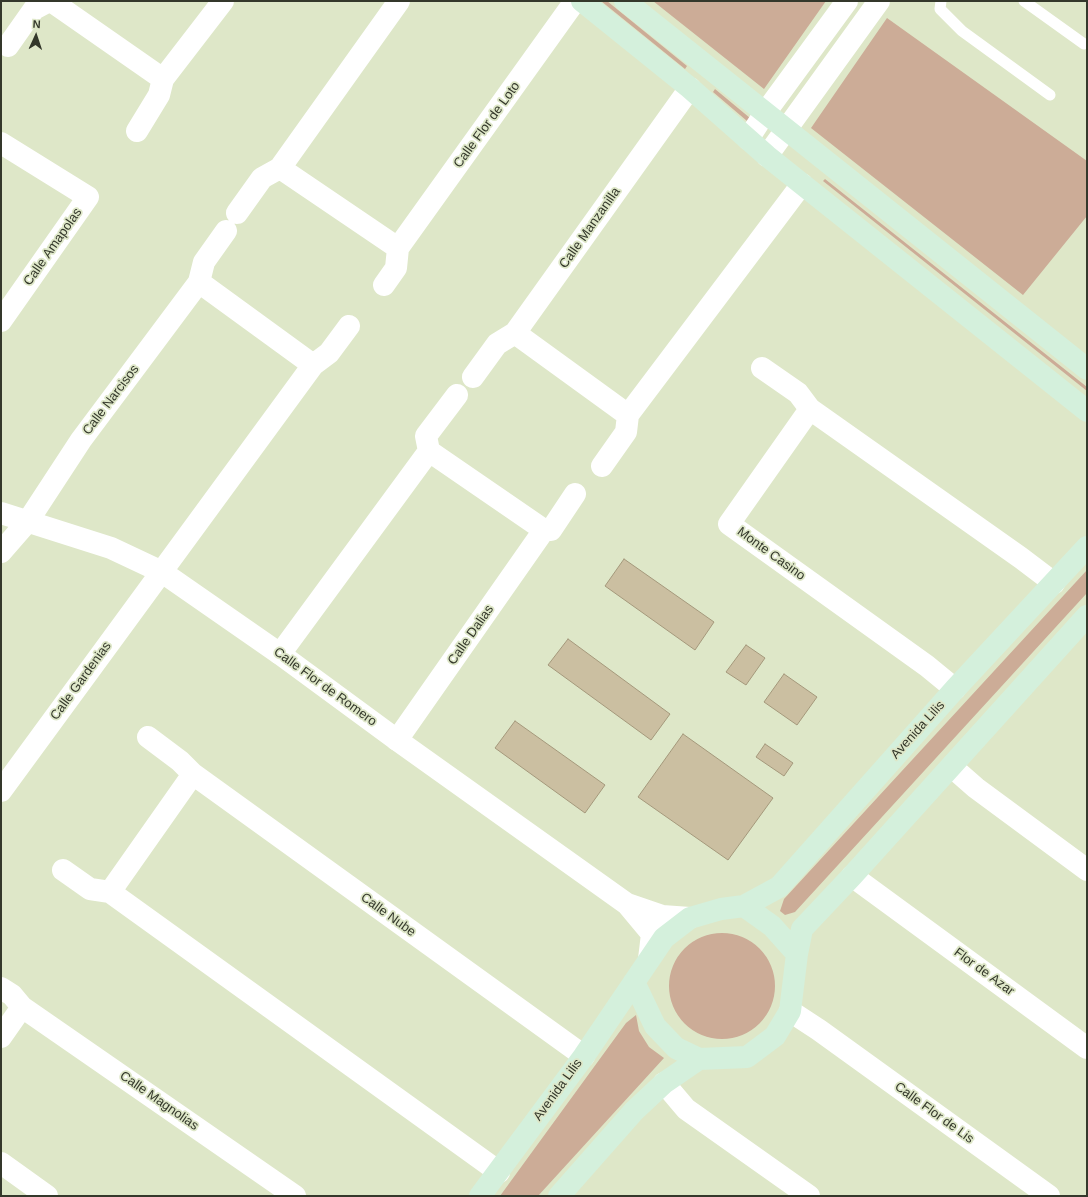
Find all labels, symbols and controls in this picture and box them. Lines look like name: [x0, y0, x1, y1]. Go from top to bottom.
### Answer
north arrow: [16, 16, 56, 56]
text: N: [32, 18, 41, 30]
street label: Calle Flor de Loto: [451, 79, 523, 171]
street label: Calle Manzanilla: [556, 184, 624, 272]
street label: Calle Amapolas: [21, 205, 85, 289]
street label: Calle Narcisos: [80, 362, 142, 438]
street label: Monte Casino: [734, 524, 808, 584]
street label: Calle Dalias: [445, 602, 497, 668]
street label: Calle Gardenias: [47, 639, 115, 723]
street label: Calle Flor de Romero: [270, 644, 380, 730]
street label: Avenida Lilis: [888, 698, 948, 762]
street label: Calle Nube: [357, 890, 419, 940]
street label: Flor de Azar: [951, 945, 1017, 999]
street label: Avenida Lilis: [530, 1056, 586, 1124]
street label: Calle Magnolias: [117, 1068, 201, 1134]
street label: Calle Flor de Lis: [891, 1079, 977, 1147]

